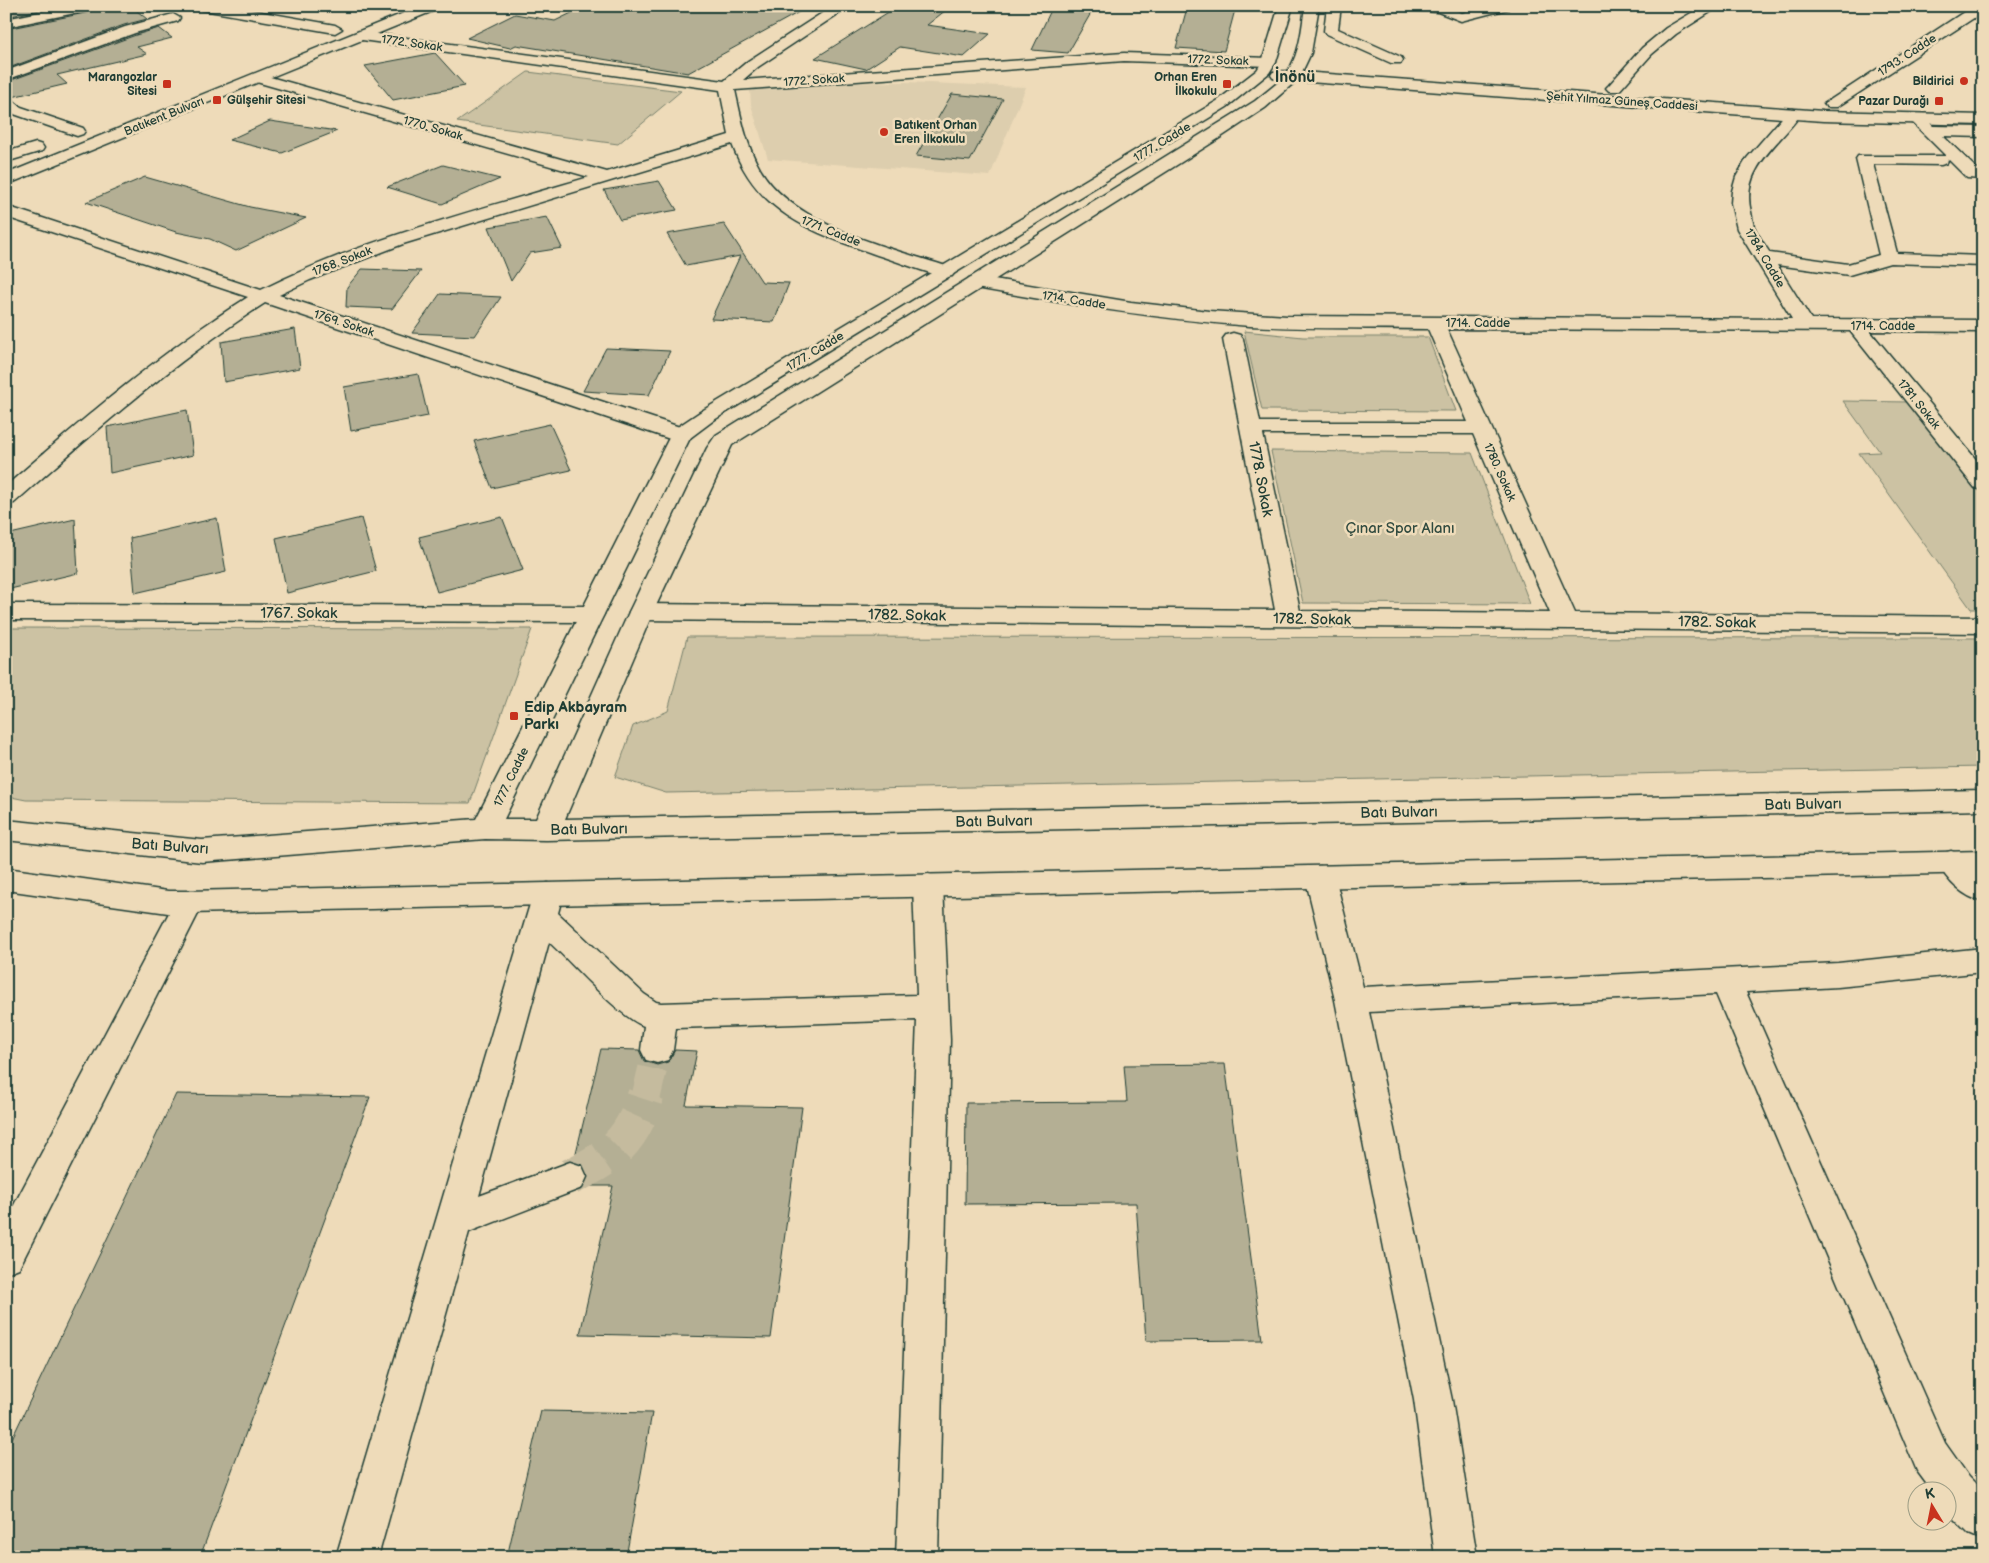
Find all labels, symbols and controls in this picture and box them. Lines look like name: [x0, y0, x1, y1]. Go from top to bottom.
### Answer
street label: 1793. Cadde: [1875, 31, 1939, 80]
street label: 1772. Sokak: [381, 32, 443, 55]
street label: 1772. Sokak: [1187, 52, 1249, 69]
district label: İnönü: [1275, 66, 1315, 87]
place label: Marangozlar Sitesi: [88, 70, 157, 99]
place label: Orhan Eren İlkokulu: [1154, 70, 1217, 99]
street label: 1772. Sokak: [783, 71, 845, 90]
place label: Bildirici: [1912, 74, 1954, 89]
marker: Bildirici: [1958, 75, 1970, 87]
marker: Marangozlar Sitesi: [161, 78, 173, 90]
marker: Orhan Eren İlkokulu: [1221, 78, 1233, 90]
street label: Şehit Yılmaz Güneş Caddesi: [1546, 89, 1698, 114]
street label: Batıkent Bulvarı: [122, 93, 207, 139]
place label: Gülşehir Sitesi: [227, 93, 306, 108]
marker: Gülşehir Sitesi: [211, 94, 223, 106]
place label: Pazar Durağı: [1858, 94, 1929, 109]
marker: Pazar Durağı: [1933, 95, 1945, 107]
street label: 1770. Sokak: [401, 113, 464, 144]
place label: Batıkent Orhan Eren İlkokulu: [894, 118, 977, 147]
street label: 1777. Cadde: [1131, 119, 1194, 165]
marker: Batıkent Orhan Eren İlkokulu: [878, 126, 890, 138]
street label: 1771. Cadde: [799, 213, 863, 250]
street label: 1784. Cadde: [1741, 226, 1788, 291]
street label: 1768. Sokak: [310, 243, 374, 280]
street label: 1714. Cadde: [1041, 288, 1107, 313]
street label: 1769. Sokak: [312, 307, 376, 340]
street label: 1714. Cadde: [1446, 316, 1510, 331]
street label: 1714. Cadde: [1851, 319, 1915, 334]
street label: 1777. Cadde: [784, 328, 847, 374]
street label: 1781. Sokak: [1894, 376, 1943, 432]
street label: 1778. Sokak: [1244, 440, 1277, 519]
street label: 1780. Sokak: [1480, 441, 1519, 504]
park label: Çınar Spor Alanı: [1345, 519, 1455, 538]
street label: 1767. Sokak: [261, 604, 338, 623]
street label: 1782. Sokak: [868, 605, 947, 626]
street label: 1782. Sokak: [1273, 609, 1352, 630]
street label: 1782. Sokak: [1678, 612, 1757, 633]
place label: Edip Akbayram Parkı: [524, 698, 627, 734]
marker: Edip Akbayram Parkı: [508, 710, 520, 722]
street label: 1777. Cadde: [491, 745, 532, 809]
street label: Batı Bulvarı: [1764, 794, 1842, 815]
street label: Batı Bulvarı: [1360, 802, 1438, 823]
street label: Batı Bulvarı: [955, 811, 1033, 832]
street label: Batı Bulvarı: [550, 819, 628, 840]
street label: Batı Bulvarı: [131, 834, 209, 859]
north arrow: [1906, 1480, 1956, 1530]
text: K: [1924, 1484, 1936, 1503]

